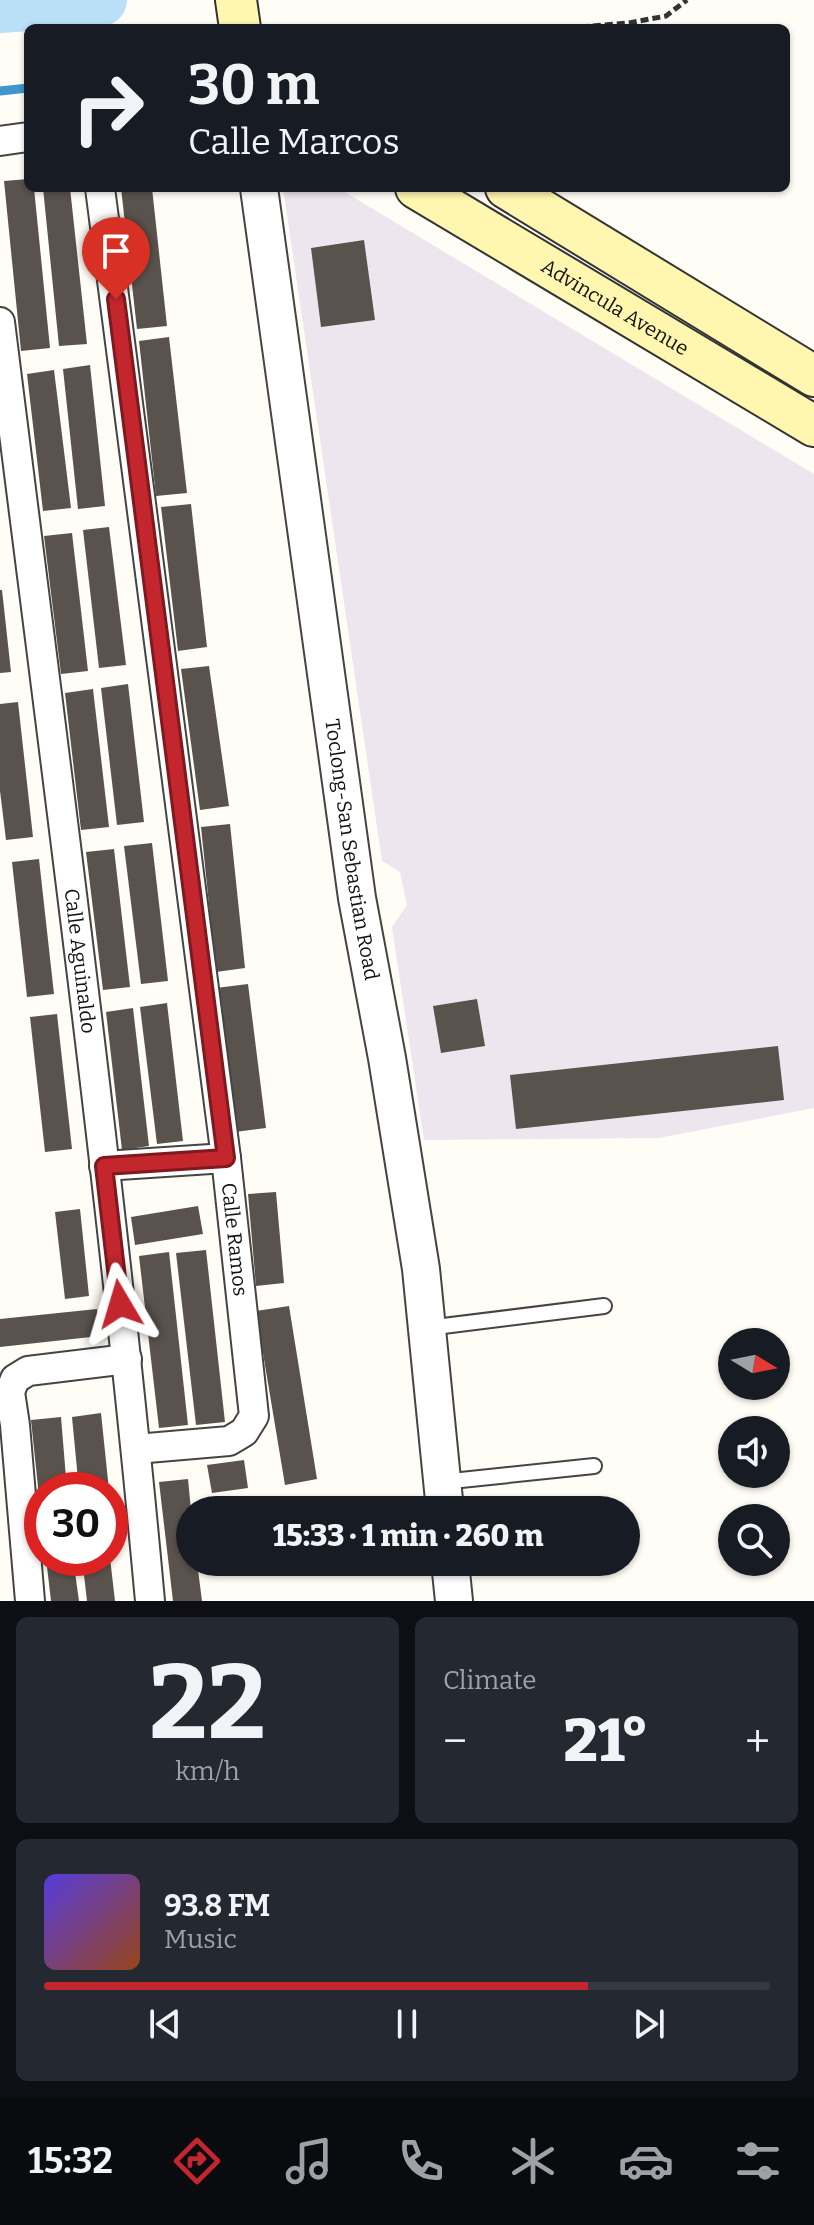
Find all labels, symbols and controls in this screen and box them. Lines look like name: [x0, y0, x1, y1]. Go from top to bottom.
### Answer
text: 30 m: [188, 52, 319, 119]
icon: right: [56, 56, 160, 160]
text: Calle Marcos: [188, 120, 400, 164]
pin: [82, 217, 150, 299]
icon: arrive: [94, 229, 138, 273]
street label: Advincula Avenue: [537, 254, 693, 360]
street label: Toclong-San Sebastian Road: [320, 717, 384, 982]
street label: Calle Aguinaldo: [59, 887, 101, 1035]
street label: Calle Ramos: [217, 1181, 253, 1297]
position arrow: [78, 1262, 162, 1346]
north arrow: [718, 1328, 790, 1400]
map controls: [718, 1328, 790, 1576]
button: sound: [718, 1416, 790, 1488]
speed limit sign: 30: [24, 1472, 128, 1576]
button: search: [718, 1504, 790, 1576]
text: 15:33 · 1 min · 260 m: [273, 1518, 543, 1554]
text: 22: [149, 1641, 266, 1766]
text: Climate: [443, 1665, 537, 1696]
text: 21°: [564, 1705, 649, 1777]
text: −: [443, 1715, 467, 1768]
text: +: [745, 1715, 770, 1768]
text: km/h: [175, 1756, 240, 1787]
text: 93.8 FM: [164, 1888, 270, 1924]
text: Music: [164, 1924, 237, 1955]
icon: previous: [143, 2002, 187, 2046]
icon: pause: [385, 2002, 429, 2046]
icon: next: [627, 2002, 671, 2046]
icon: directions: [169, 2133, 225, 2189]
icon: music: [281, 2133, 337, 2189]
icon: phone: [393, 2133, 449, 2189]
icon: climate: [505, 2133, 561, 2189]
icon: car: [618, 2133, 674, 2189]
icon: filters: [730, 2133, 786, 2189]
text: 15:32: [28, 2139, 113, 2183]

